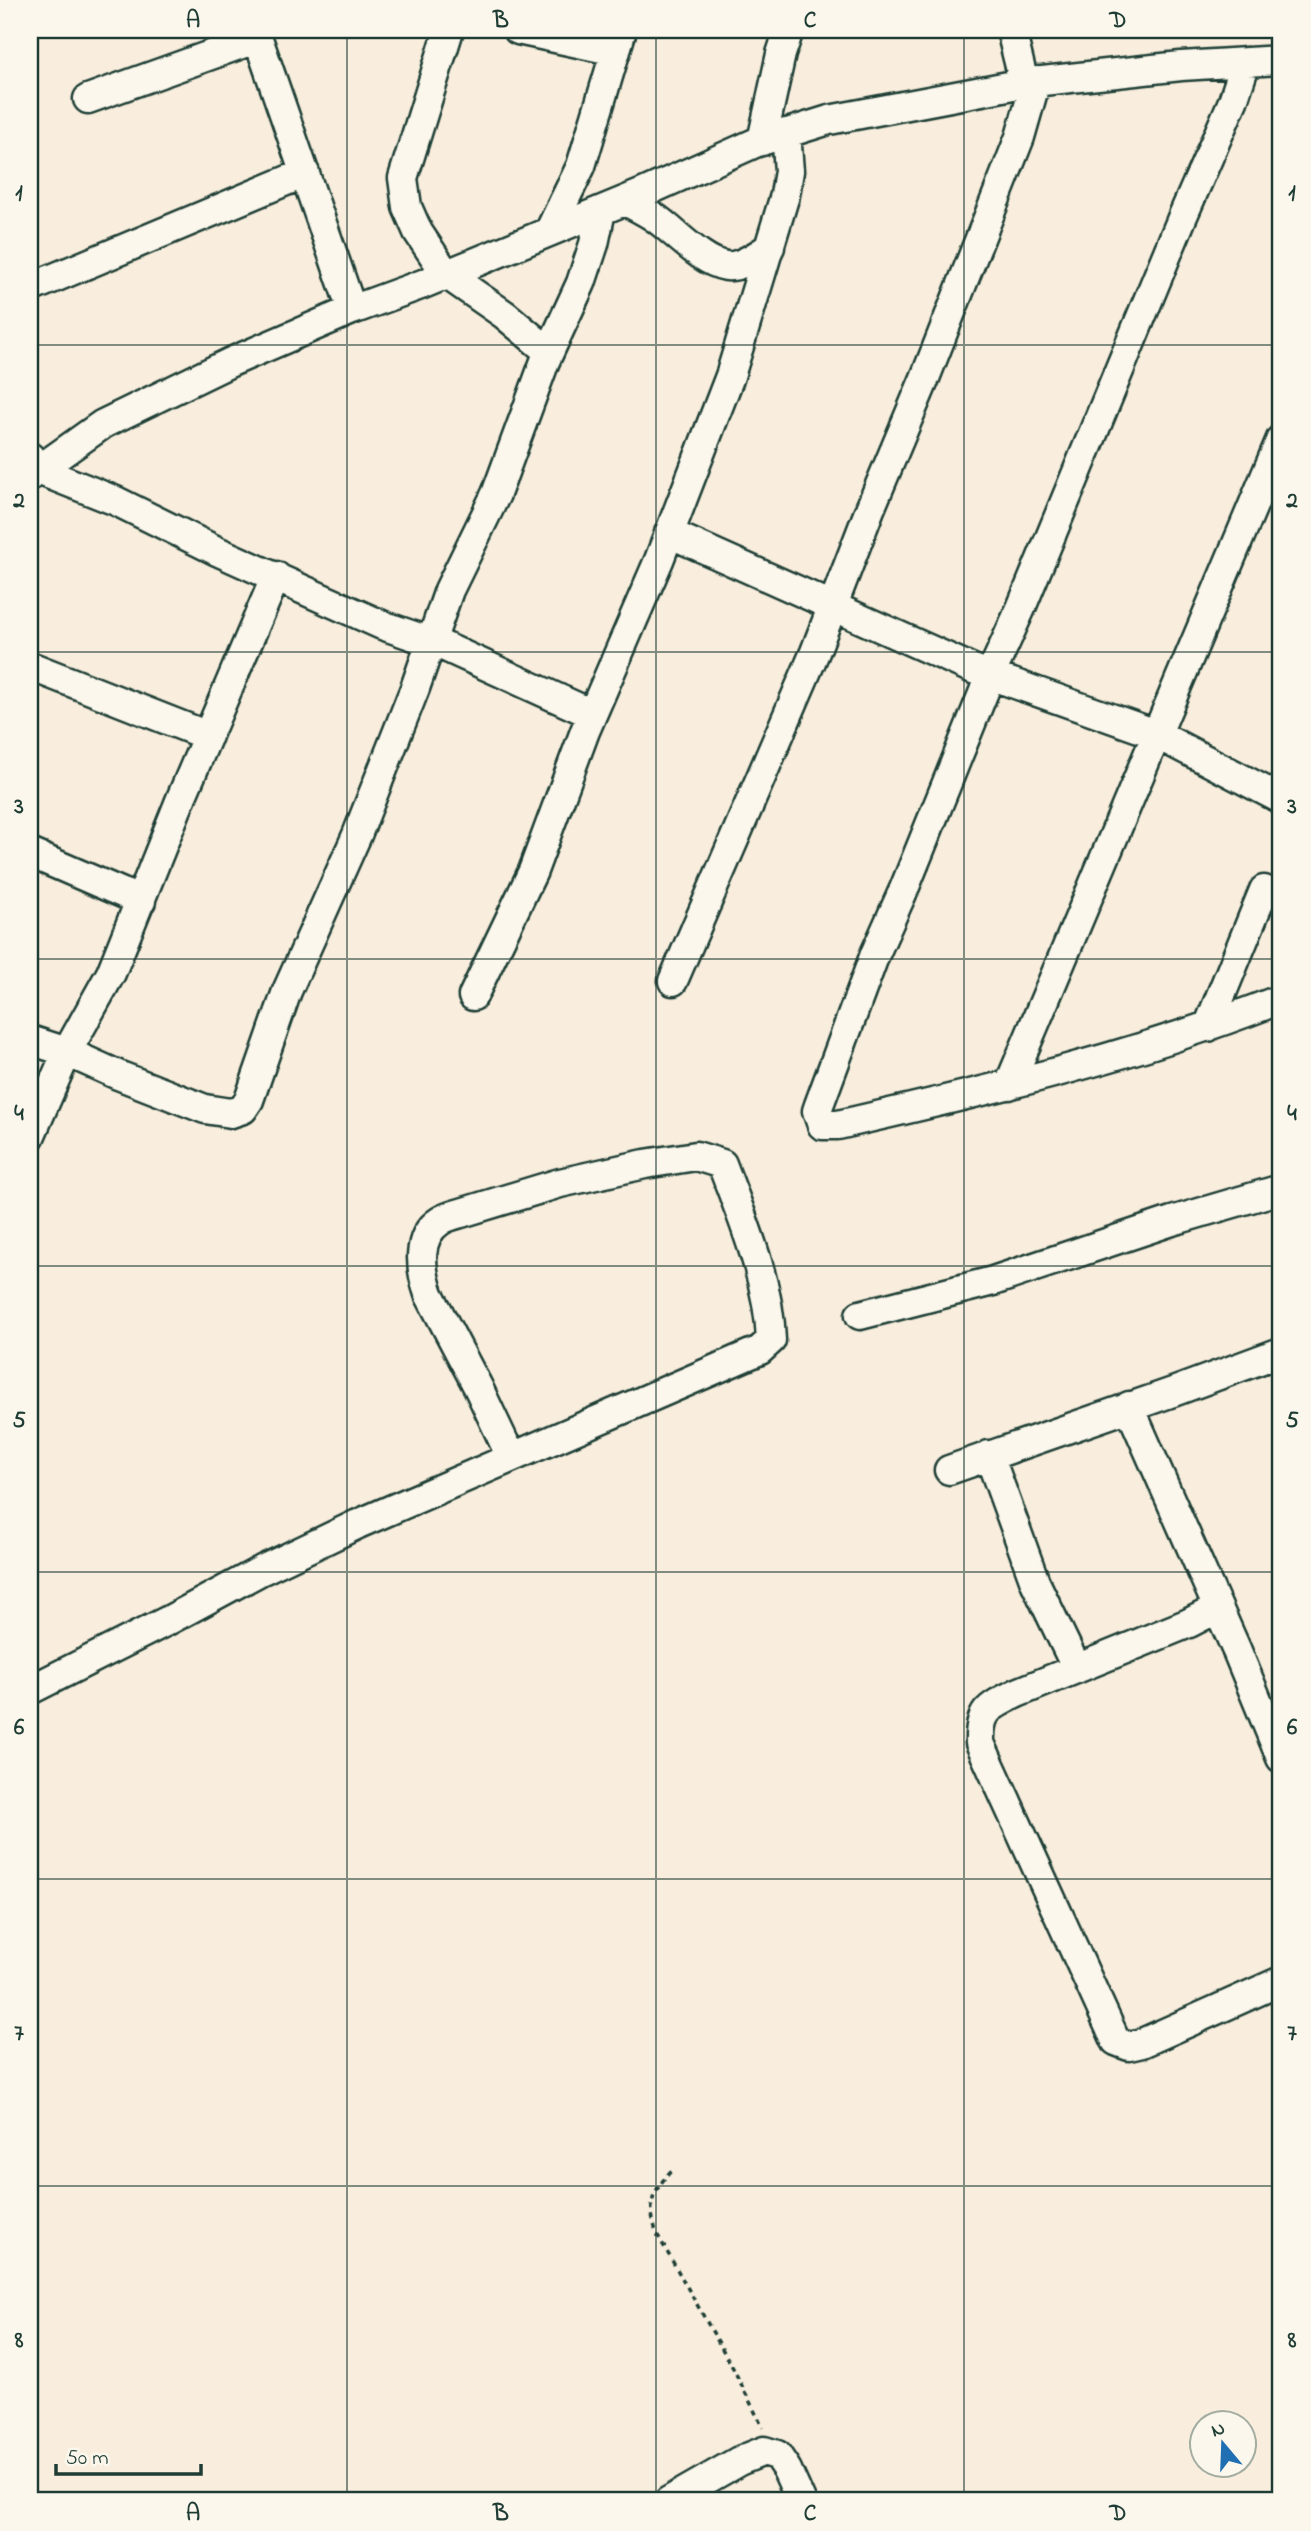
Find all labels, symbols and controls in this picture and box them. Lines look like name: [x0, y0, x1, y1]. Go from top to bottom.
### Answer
text: A: [186, 5, 200, 38]
text: B: [492, 5, 509, 38]
text: C: [804, 5, 817, 38]
text: D: [1109, 5, 1126, 38]
text: 1: [15, 178, 23, 211]
text: 1: [1288, 178, 1296, 211]
text: 2: [12, 485, 25, 518]
text: 2: [1285, 485, 1298, 518]
text: 3: [13, 791, 24, 824]
text: 3: [1286, 791, 1297, 824]
text: 4: [14, 1098, 24, 1131]
text: 4: [1287, 1098, 1297, 1131]
text: 5: [12, 1405, 26, 1438]
text: 5: [1285, 1405, 1299, 1438]
text: 6: [14, 1712, 25, 1745]
text: 6: [1287, 1712, 1298, 1745]
text: 7: [14, 2018, 24, 2051]
text: 7: [1287, 2018, 1297, 2051]
text: 8: [14, 2325, 24, 2358]
text: 8: [1287, 2325, 1297, 2358]
north arrow: [1188, 2408, 1258, 2478]
text: N: [1208, 2415, 1229, 2445]
scale bar: [56, 2433, 201, 2477]
text: 50 m: [66, 2444, 109, 2474]
text: A: [186, 2498, 200, 2531]
text: B: [492, 2498, 509, 2531]
text: C: [804, 2498, 817, 2531]
text: D: [1109, 2498, 1126, 2531]

